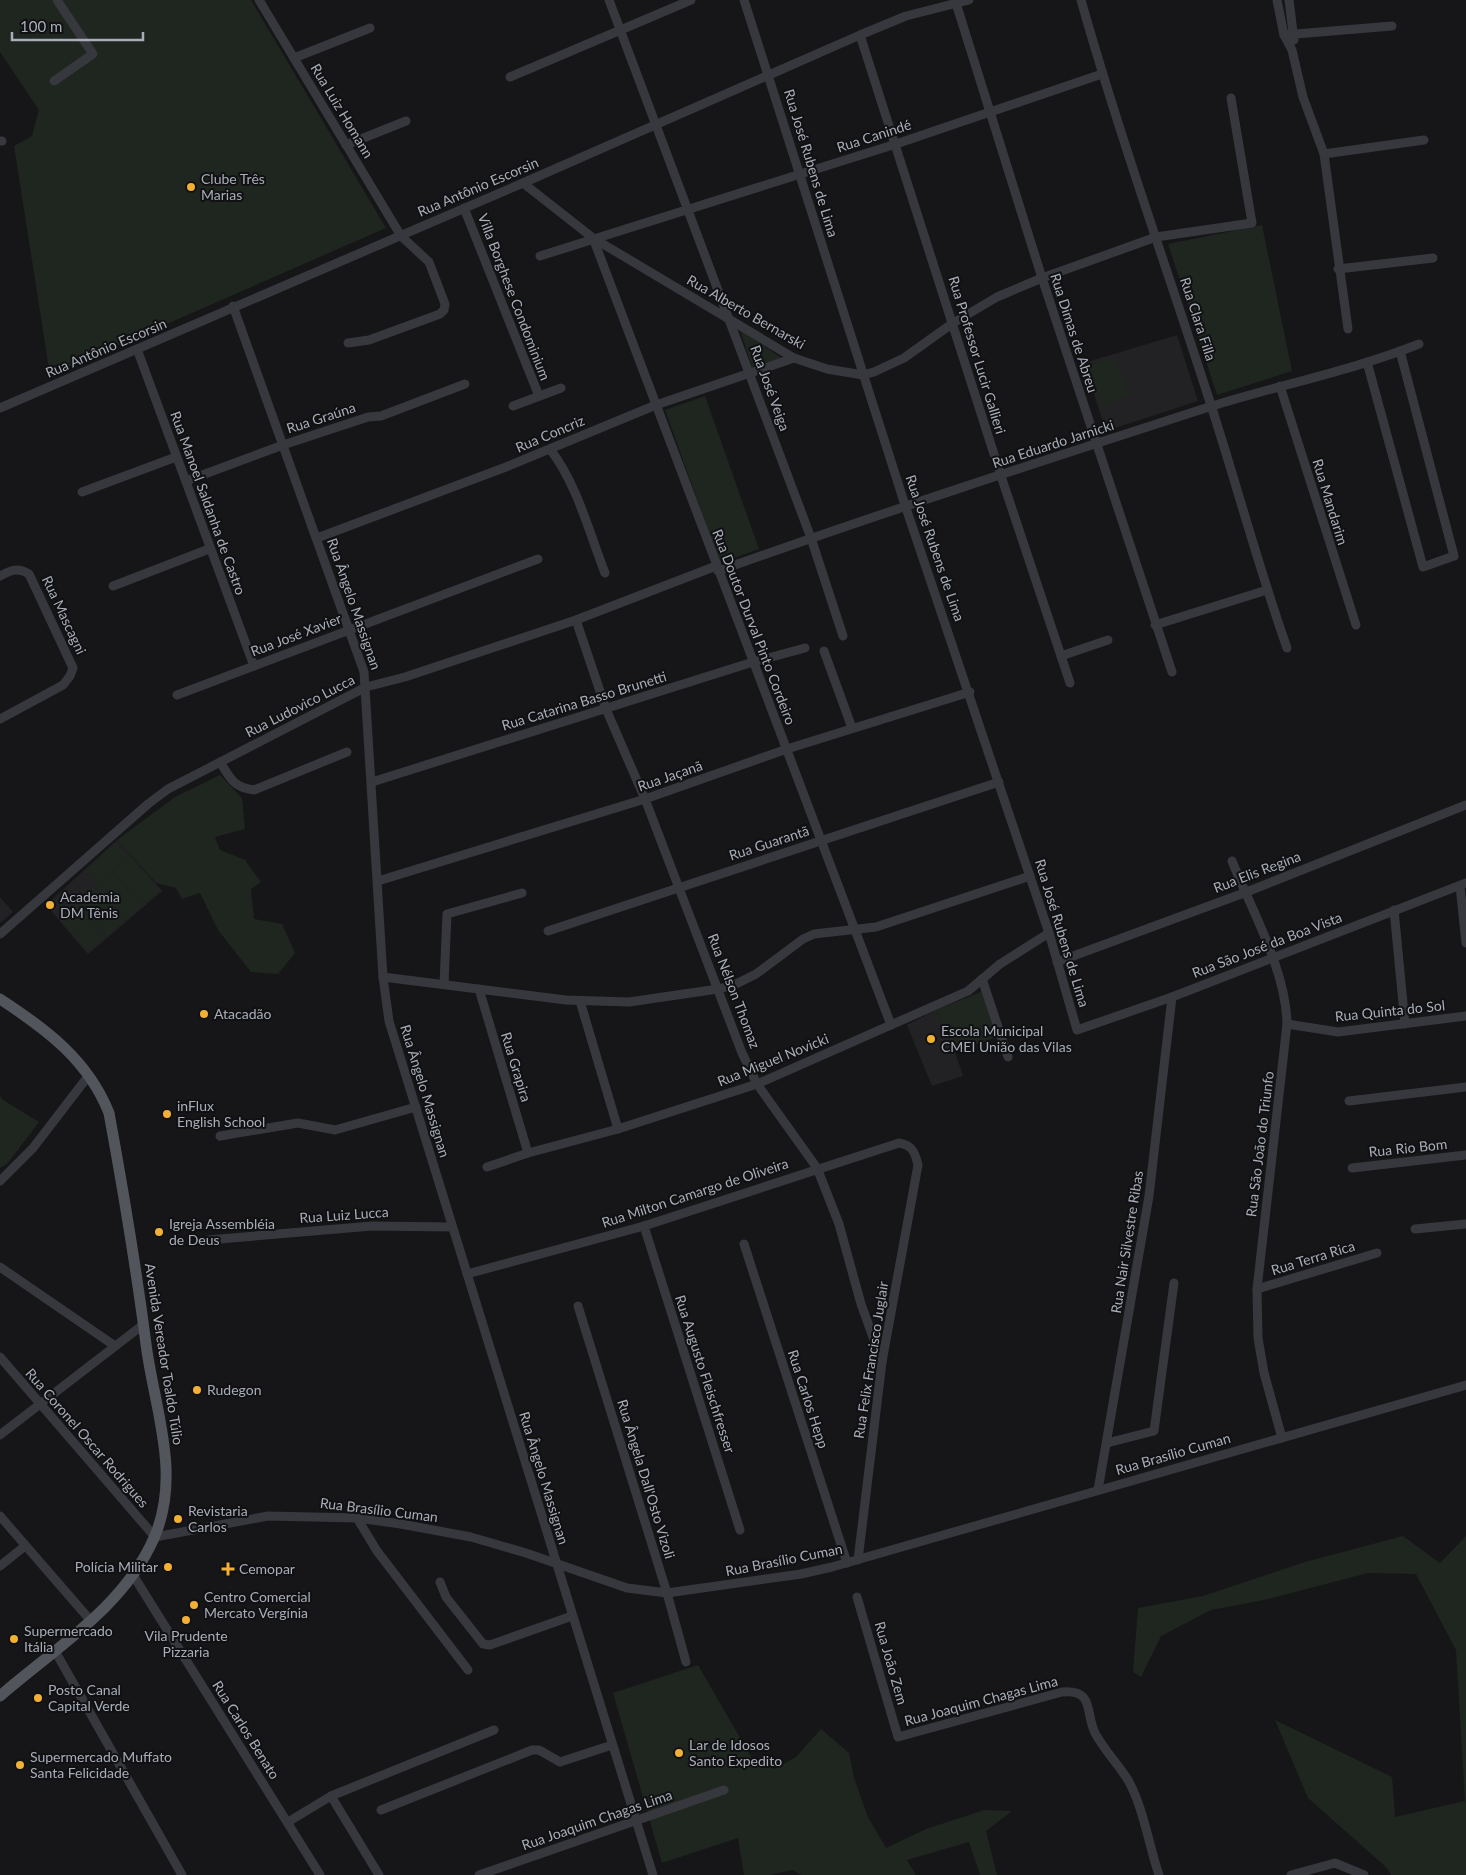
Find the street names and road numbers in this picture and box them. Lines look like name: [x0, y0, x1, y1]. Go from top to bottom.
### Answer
street label: Rua Luiz Homann: [308, 60, 377, 161]
street label: Rua José Rubens de Lima: [781, 87, 842, 239]
street label: Rua Canindé: [834, 115, 913, 156]
street label: Rua Antônio Escorsin: [415, 153, 541, 220]
street label: Villa Borghese Condominium: [475, 211, 554, 383]
street label: Rua Alberto Bernarski: [684, 271, 808, 352]
street label: Rua Dimas de Abreu: [1047, 271, 1102, 395]
street label: Rua Professor Lucir Gallieri: [945, 274, 1010, 436]
street label: Rua Clara Filla: [1177, 275, 1220, 363]
street label: Rua Antônio Escorsin: [43, 314, 169, 381]
street label: Rua José Veiga: [747, 343, 794, 433]
street label: Rua Graúna: [284, 398, 357, 437]
street label: Rua Manoel Saldanha de Castro: [167, 409, 250, 597]
street label: Rua Concriz: [513, 411, 587, 456]
street label: Rua Eduardo Jarnicki: [990, 416, 1116, 471]
street label: Rua Mandarim: [1309, 457, 1352, 547]
street label: Rua José Rubens de Lima: [902, 472, 969, 623]
street label: Rua Doutor Durval Pinto Cordeiro: [709, 527, 800, 727]
street label: Rua Ângelo Massignan: [324, 536, 385, 672]
street label: Rua Mascagni: [39, 573, 90, 657]
street label: Rua José Xavier: [248, 609, 344, 660]
street label: Rua Catarina Basso Brunetti: [499, 667, 668, 734]
street label: Rua Ludovico Lucca: [242, 671, 357, 740]
street label: Rua Jaçanã: [635, 757, 705, 795]
street label: Rua Guarantã: [727, 822, 811, 863]
street label: Rua Elis Regina: [1211, 847, 1303, 896]
street label: Rua José Rubens de Lima: [1032, 857, 1093, 1009]
street label: Rua São José da Boa Vista: [1189, 908, 1344, 981]
street label: Rua Nélson Thomaz: [705, 931, 764, 1051]
street label: Rua Quinta do Sol: [1334, 996, 1446, 1025]
street label: Rua Ângelo Massignan: [397, 1022, 454, 1159]
street label: Rua Miguel Novicki: [715, 1029, 831, 1090]
street label: Rua Grapira: [498, 1030, 535, 1104]
street label: Rua São João do Triunfo: [1242, 1070, 1277, 1218]
street label: Rua Rio Bom: [1368, 1135, 1448, 1160]
street label: Rua Milton Camargo de Oliveira: [599, 1154, 790, 1231]
street label: Rua Nair Silvestre Ribas: [1107, 1169, 1146, 1315]
street label: Rua Luiz Lucca: [299, 1203, 389, 1226]
street label: Rua Terra Rica: [1269, 1237, 1357, 1278]
street label: Avenida Vereador Toaldo Túlio: [142, 1262, 187, 1446]
street label: Rua Felix Francisco Juglair: [850, 1280, 891, 1440]
street label: Rua Augusto Fleischfresser: [672, 1293, 739, 1455]
street label: Rua Carlos Hepp: [785, 1347, 832, 1450]
street label: Rua Coronel Oscar Rodrigues: [22, 1365, 153, 1511]
street label: Rua Ângela Dall'Osto Vizoli: [614, 1397, 679, 1561]
street label: Rua Ângelo Massignan: [516, 1409, 573, 1546]
street label: Rua Brasílio Cuman: [1113, 1429, 1232, 1478]
street label: Rua Brasílio Cuman: [319, 1494, 439, 1525]
street label: Rua Brasílio Cuman: [724, 1540, 844, 1579]
street label: Rua João Zem: [872, 1619, 911, 1706]
street label: Rua Joaquim Chagas Lima: [902, 1672, 1059, 1729]
street label: Rua Carlos Benato: [209, 1677, 284, 1782]
street label: Rua Joaquim Chagas Lima: [519, 1786, 674, 1853]

